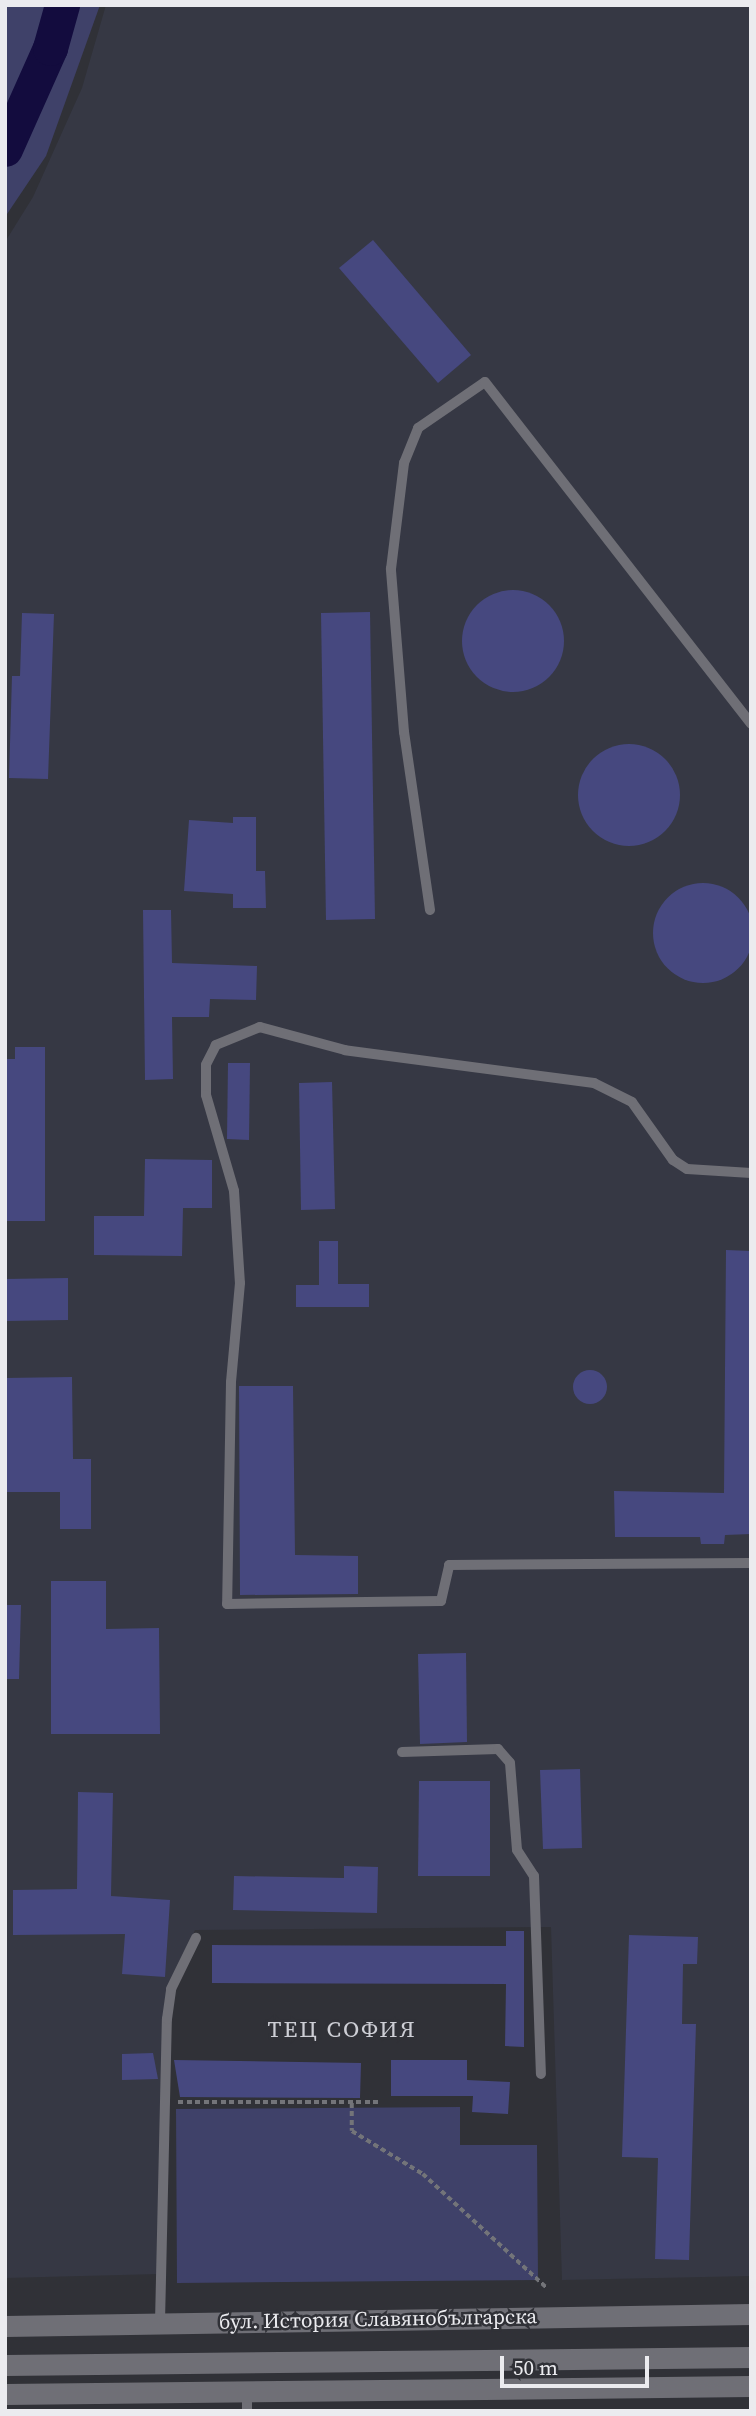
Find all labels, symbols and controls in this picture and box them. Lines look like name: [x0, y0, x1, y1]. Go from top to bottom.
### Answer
district label: ТЕЦ СОФИЯ: [269, 2015, 415, 2043]
street label: бул. История Славянобългарска: [219, 2304, 537, 2334]
scale bar: [504, 2342, 653, 2386]
text: 50 m: [513, 2353, 558, 2382]

